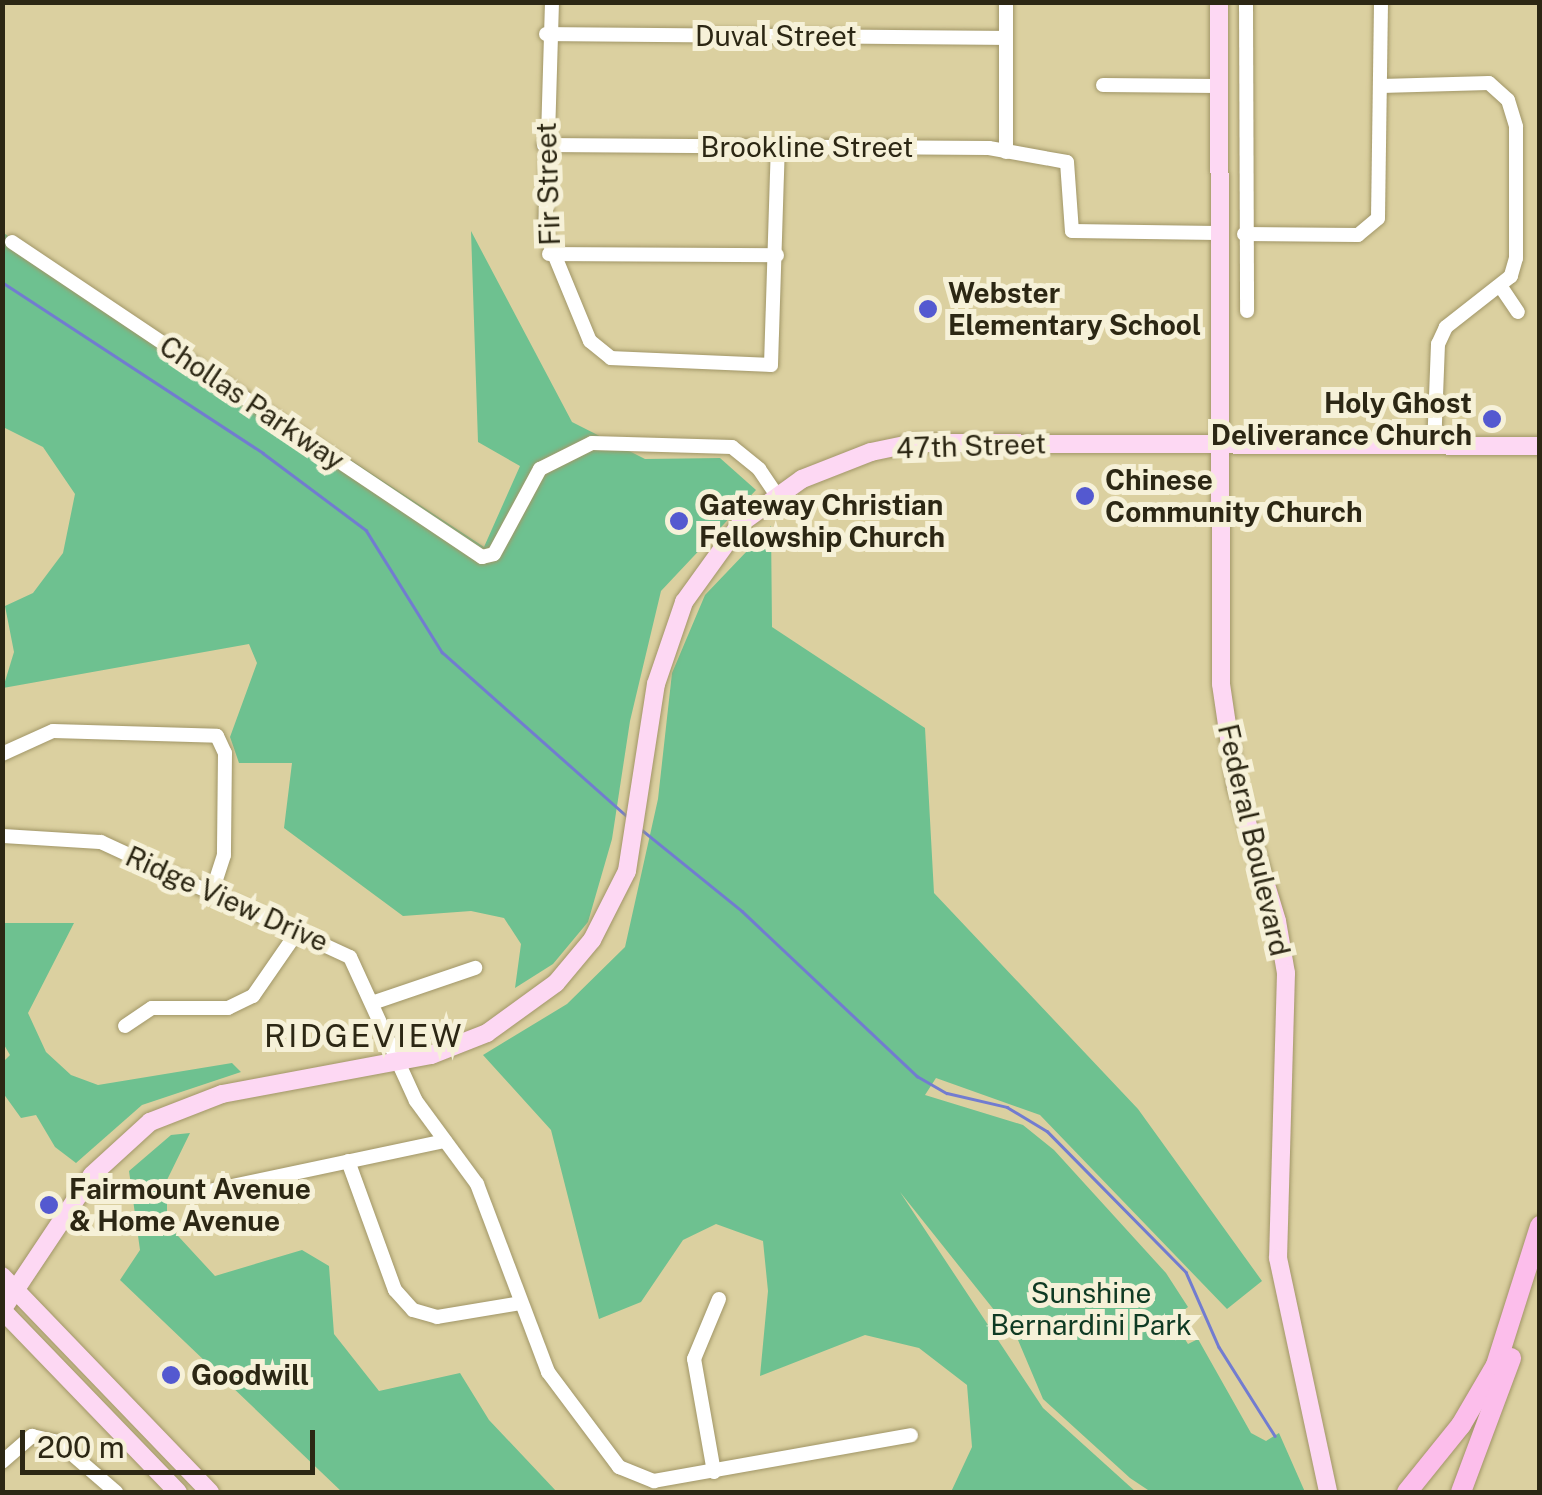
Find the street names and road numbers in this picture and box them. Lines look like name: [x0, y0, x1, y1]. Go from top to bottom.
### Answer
street label: Duval Street: [695, 19, 857, 53]
street label: Fir Street: [529, 122, 567, 246]
street label: Brookline Street: [701, 130, 913, 164]
street label: Chollas Parkway: [153, 329, 351, 477]
street label: 47th Street: [895, 427, 1047, 465]
street label: Federal Boulevard: [1211, 721, 1297, 959]
street label: Ridge View Drive: [120, 839, 334, 959]

